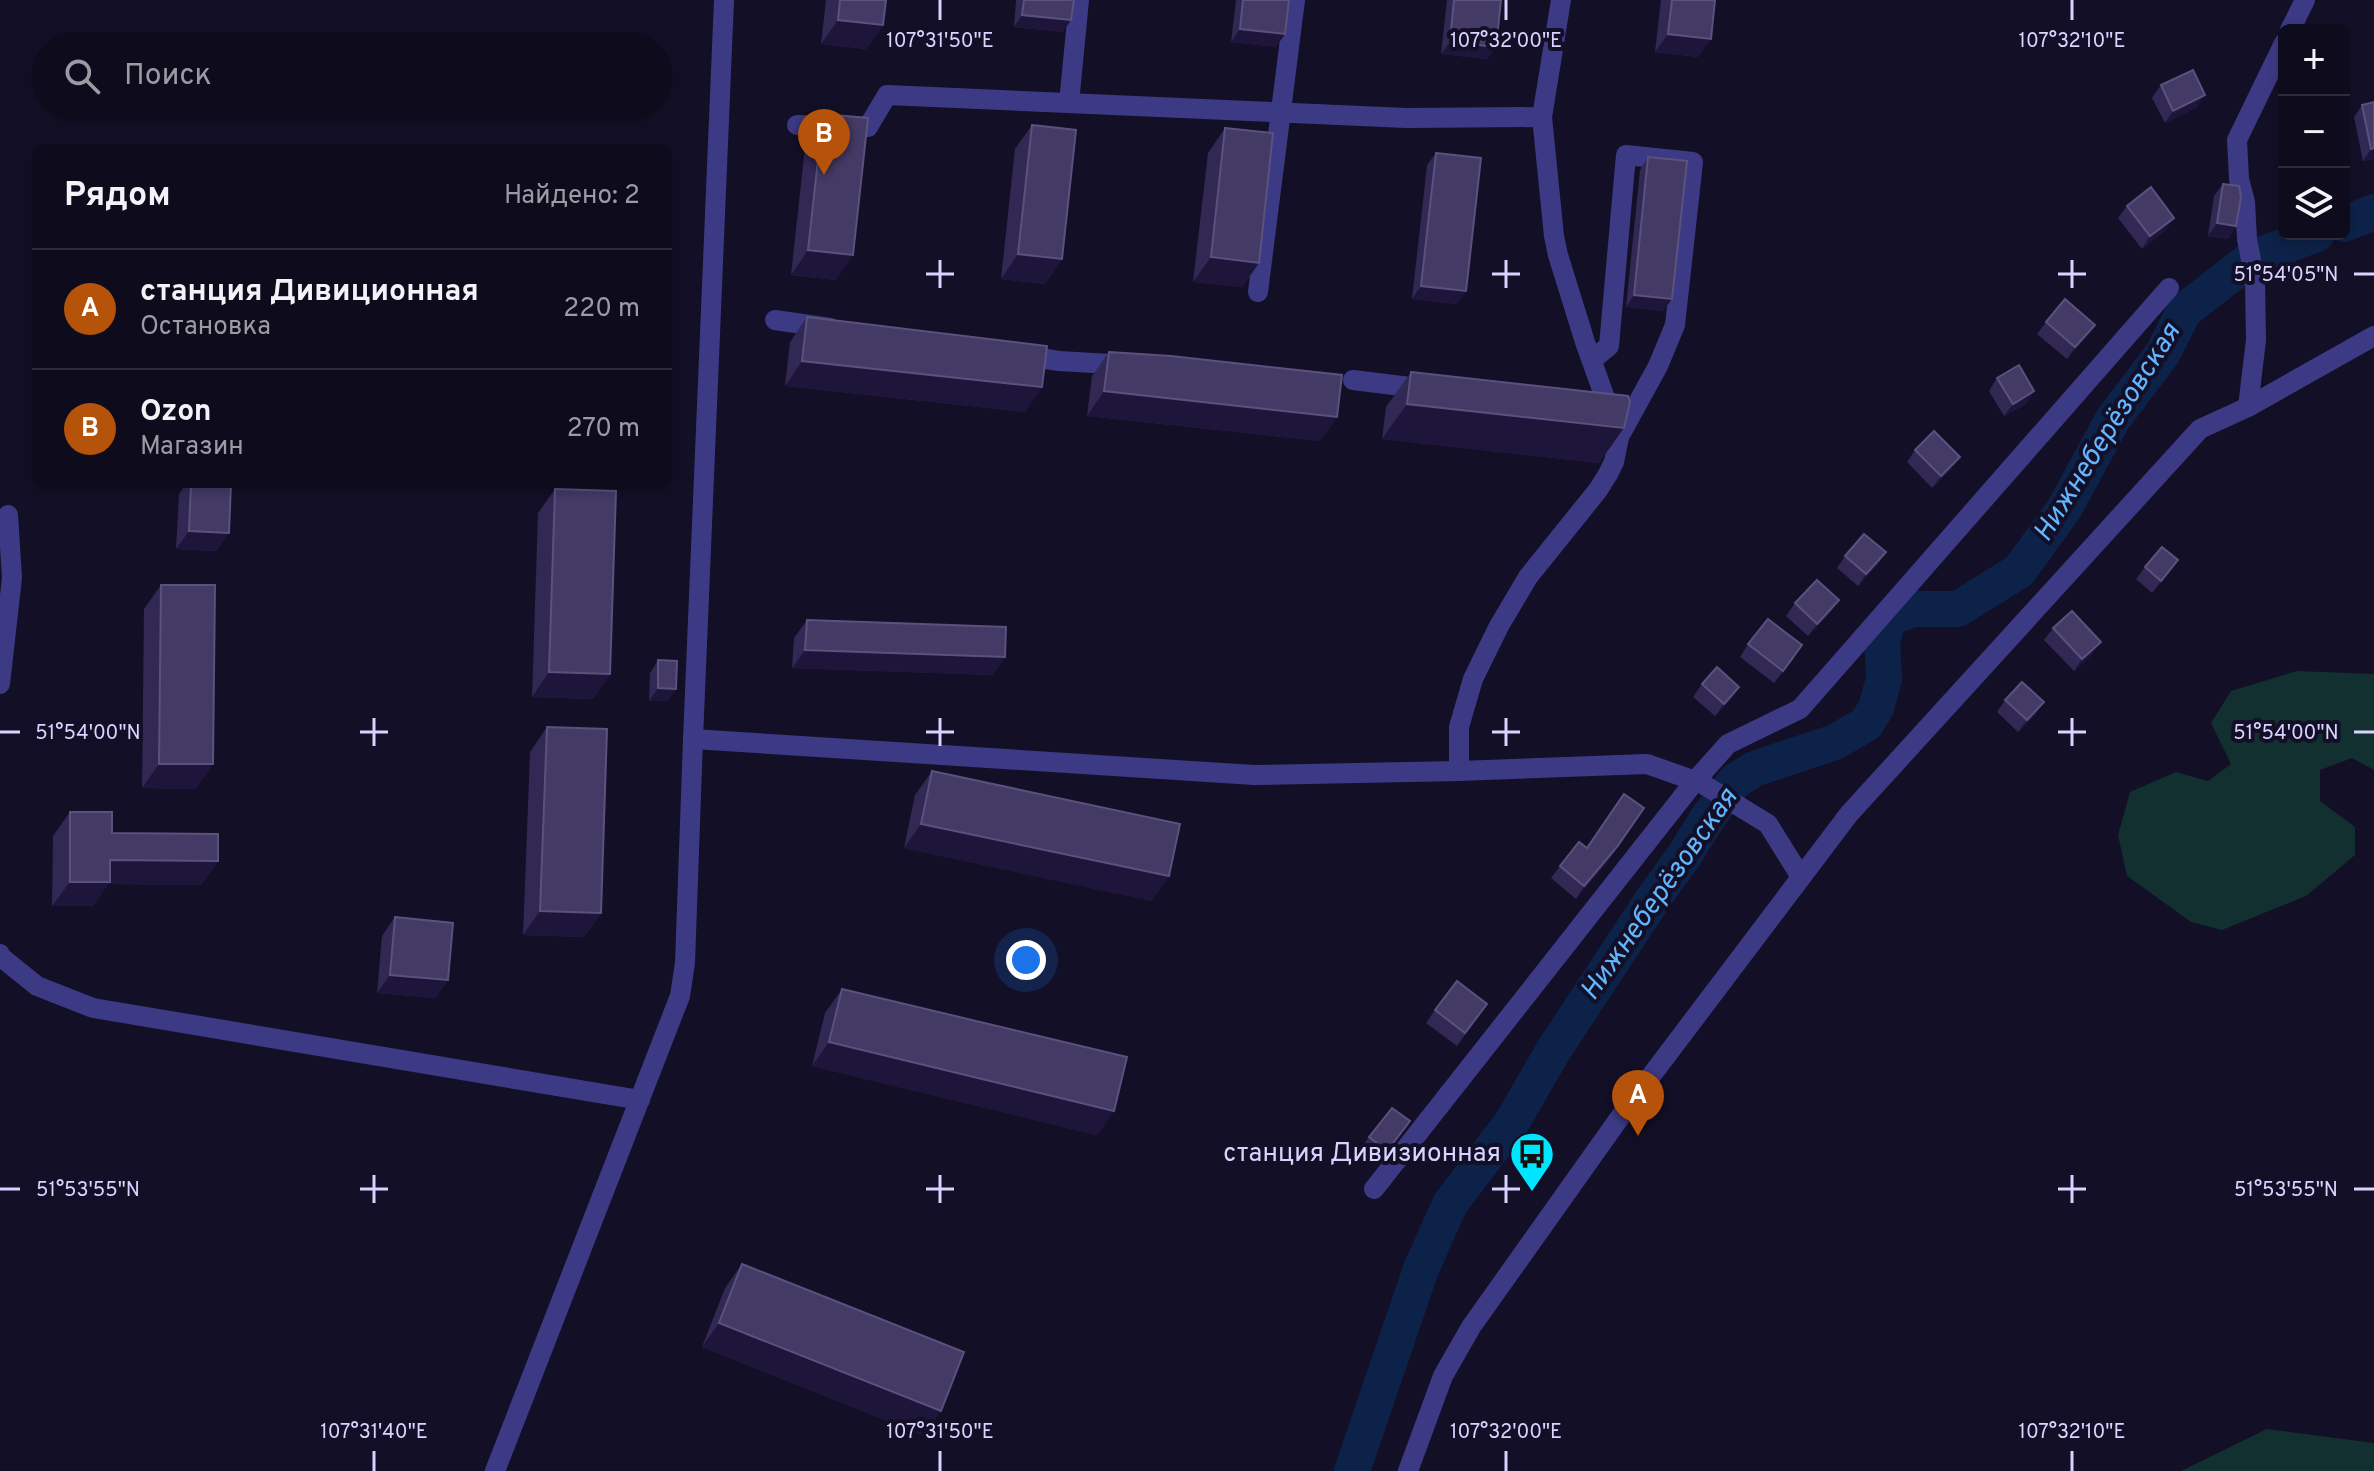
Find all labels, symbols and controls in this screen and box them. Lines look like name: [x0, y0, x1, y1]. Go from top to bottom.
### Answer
map controls: [2278, 24, 2350, 240]
button: +: [2278, 24, 2350, 96]
text: 107°31'50"E: [886, 29, 994, 55]
text: 107°32'00"E: [1450, 29, 1562, 55]
text: 107°32'10"E: [2019, 29, 2125, 55]
search box: [32, 32, 672, 120]
icon: search: [60, 54, 104, 98]
text: Поиск: [124, 58, 212, 95]
button: −: [2278, 96, 2350, 168]
pin: B: [798, 109, 850, 175]
button: layers: [2278, 168, 2350, 240]
text: Рядом: [64, 175, 171, 218]
text: Найдено: 2: [504, 180, 640, 213]
text: 51°54'05"N: [2233, 263, 2339, 289]
text: станция Дивиционная: [140, 274, 479, 311]
text: A: [81, 293, 99, 326]
text: 220 m: [563, 293, 640, 326]
text: Остановка: [140, 311, 271, 344]
water label: Нижнеберёзовская: [2026, 317, 2190, 549]
text: Ozon: [140, 394, 212, 431]
text: B: [81, 413, 99, 446]
text: 270 m: [567, 413, 640, 446]
text: Магазин: [140, 431, 244, 464]
text: 51°54'00"N: [35, 721, 141, 747]
text: 51°54'00"N: [2233, 721, 2339, 747]
water label: Нижнеберёзовская: [1573, 781, 1747, 1008]
your location: [1006, 940, 1046, 980]
pin: A: [1612, 1070, 1664, 1136]
bus stop icon: станция Дивизионная: [1508, 1130, 1556, 1193]
place label: станция Дивизионная: [1223, 1138, 1501, 1171]
text: 51°53'55"N: [36, 1178, 140, 1204]
text: 51°53'55"N: [2234, 1178, 2338, 1204]
text: 107°31'40"E: [320, 1420, 428, 1446]
text: 107°31'50"E: [886, 1420, 994, 1446]
text: 107°32'00"E: [1450, 1420, 1562, 1446]
text: 107°32'10"E: [2019, 1420, 2125, 1446]

